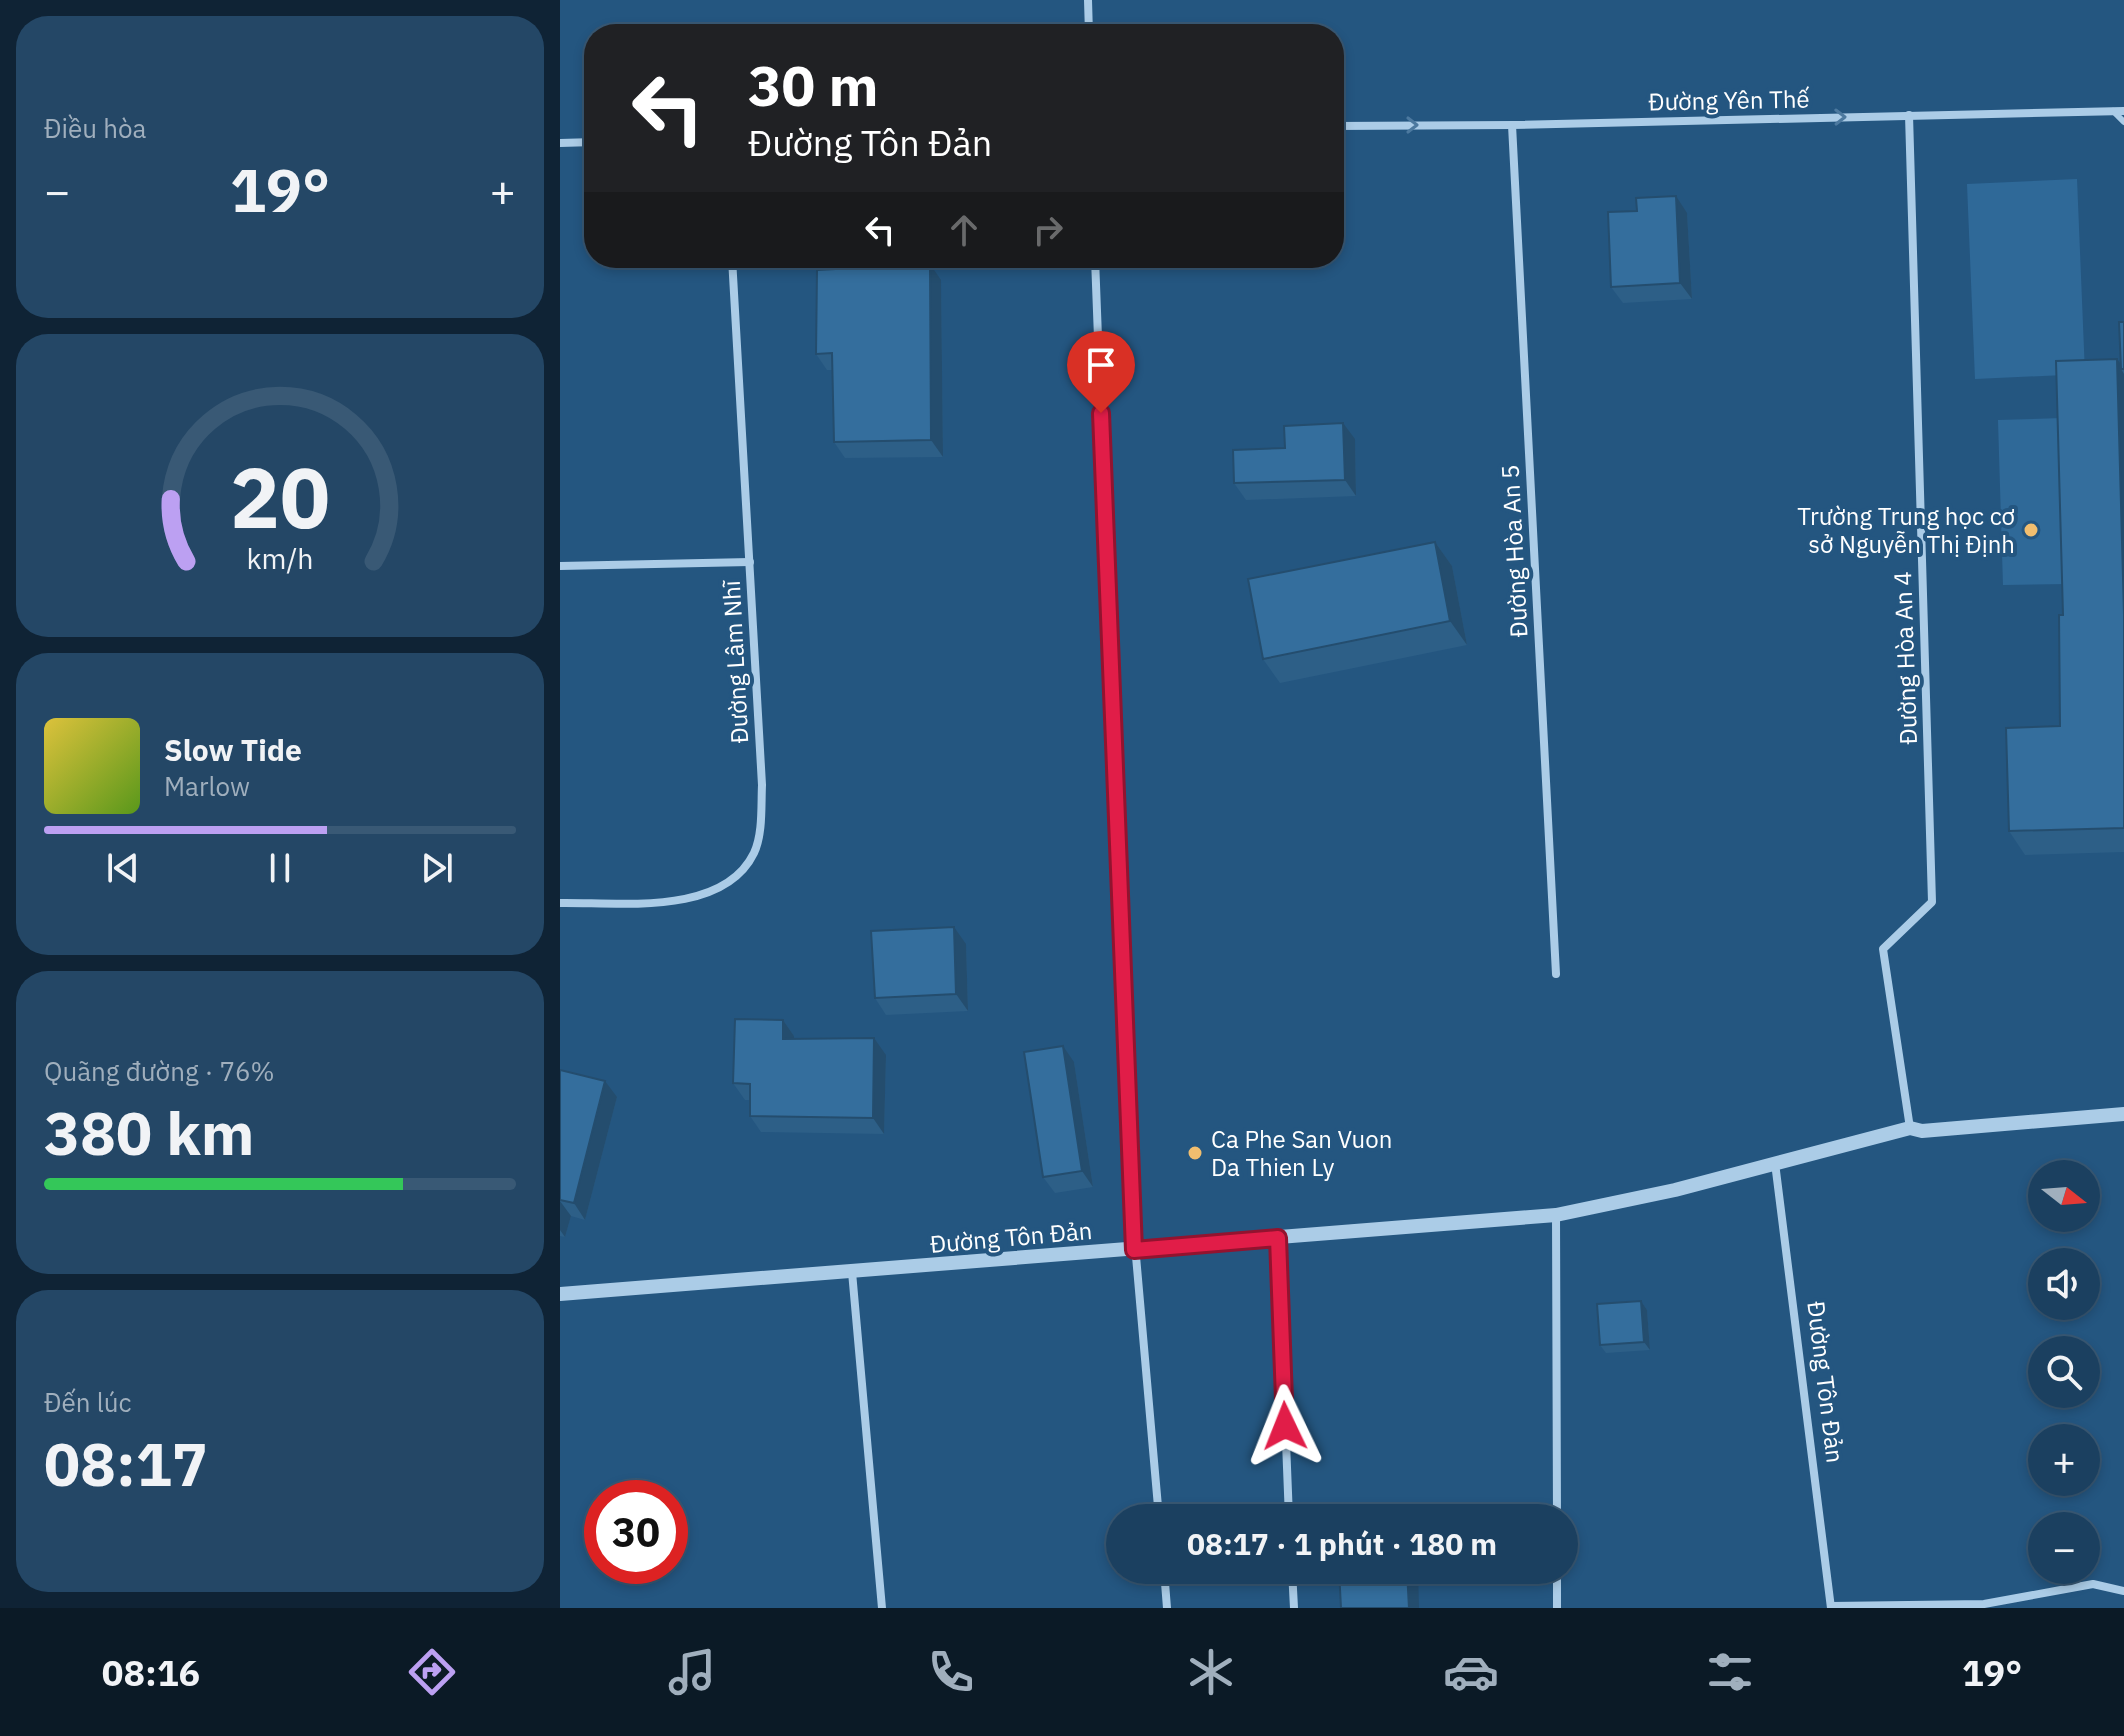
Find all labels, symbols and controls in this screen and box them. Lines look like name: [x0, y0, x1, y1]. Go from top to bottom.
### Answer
text: 30 m: [748, 49, 878, 121]
icon: left: [616, 56, 720, 160]
street label: Đường Yên Thế: [1648, 83, 1810, 117]
one-way arrow: [1834, 109, 1847, 126]
text: Điều hòa: [44, 111, 146, 145]
one-way arrow: [1406, 116, 1419, 134]
text: Đường Tôn Đản: [748, 119, 992, 166]
text: 19°: [230, 150, 330, 229]
text: −: [44, 162, 70, 219]
text: +: [490, 162, 516, 219]
icon: left: [858, 208, 902, 252]
icon: ahead: [942, 208, 986, 252]
icon: right: [1026, 208, 1070, 252]
pin: [1067, 331, 1135, 413]
icon: arrive: [1079, 343, 1123, 387]
text: 20: [230, 442, 330, 550]
street label: Đường Hòa An 5: [1493, 464, 1535, 638]
place label: Trường Trung học cơ sở Nguyễn Thị Định: [1797, 500, 2015, 560]
marker: Trường Trung học cơ sở Nguyễn Thị Định: [2022, 521, 2040, 539]
text: km/h: [246, 540, 314, 577]
street label: Đường Hòa An 4: [1886, 571, 1924, 745]
street label: Đường Lâm Nhĩ: [715, 579, 755, 744]
text: Slow Tide: [164, 730, 302, 769]
text: Marlow: [164, 769, 250, 803]
icon: previous: [101, 846, 145, 890]
icon: pause: [258, 846, 302, 890]
icon: next: [415, 846, 459, 890]
text: Quãng đường · 76%: [44, 1054, 275, 1088]
text: 380 km: [44, 1093, 254, 1172]
place label: Ca Phe San Vuon Da Thien Ly: [1211, 1123, 1392, 1183]
marker: Ca Phe San Vuon Da Thien Ly: [1186, 1144, 1204, 1162]
north arrow: [2028, 1160, 2100, 1232]
map controls: [2028, 1160, 2100, 1584]
street label: Đường Tôn Đản: [929, 1214, 1093, 1260]
button: sound: [2028, 1248, 2100, 1320]
street label: Đường Tôn Đản: [1800, 1299, 1852, 1465]
button: search: [2028, 1336, 2100, 1408]
position arrow: [1243, 1384, 1327, 1468]
text: Đến lúc: [44, 1385, 132, 1419]
text: 08:17: [44, 1424, 208, 1503]
button: +: [2028, 1424, 2100, 1496]
speed limit sign: 30: [584, 1480, 688, 1584]
button: −: [2028, 1512, 2100, 1584]
text: 08:17 · 1 phút · 180 m: [1187, 1524, 1497, 1563]
icon: directions: [404, 1644, 460, 1700]
icon: music: [664, 1644, 720, 1700]
icon: phone: [923, 1644, 979, 1700]
icon: climate: [1183, 1644, 1239, 1700]
icon: car: [1443, 1644, 1499, 1700]
icon: filters: [1702, 1644, 1758, 1700]
text: 08:16: [102, 1649, 200, 1696]
text: 19°: [1962, 1649, 2022, 1696]

